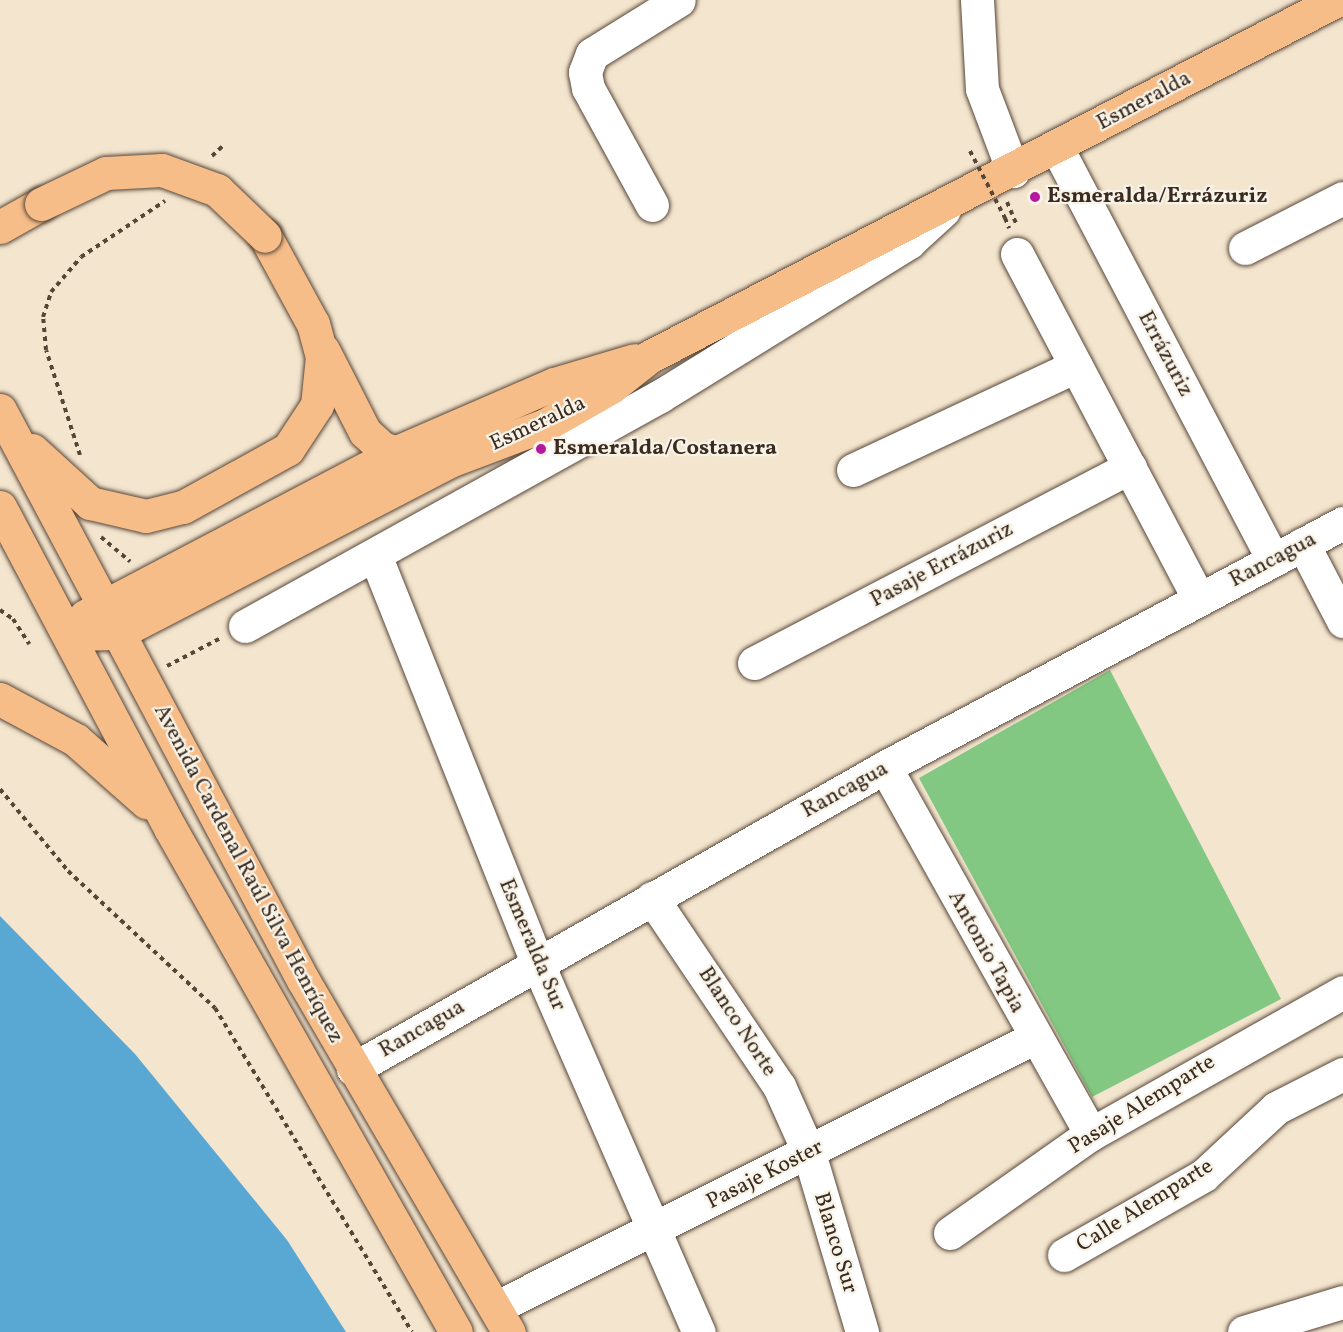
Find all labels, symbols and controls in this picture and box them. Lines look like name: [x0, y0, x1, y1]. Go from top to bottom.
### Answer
street label: Esmeralda: [1092, 65, 1196, 137]
place label: Esmeralda/Errázuriz: [1047, 184, 1267, 210]
marker: Esmeralda/Errázuriz: [1028, 190, 1042, 204]
street label: Errázuriz: [1132, 307, 1198, 401]
street label: Esmeralda: [486, 390, 590, 458]
place label: Esmeralda/Costanera: [553, 436, 777, 462]
marker: Esmeralda/Costanera: [534, 442, 548, 456]
street label: Pasaje Errázuriz: [866, 516, 1018, 614]
street label: Rancagua: [1225, 526, 1321, 594]
street label: Avenida Cardenal Raúl Silva Henríquez: [147, 700, 349, 1048]
street label: Rancagua: [797, 756, 893, 824]
street label: Esmeralda Sur: [492, 875, 572, 1015]
street label: Antonio Tapia: [941, 886, 1031, 1018]
street label: Blanco Norte: [692, 962, 782, 1082]
street label: Rancagua: [374, 994, 470, 1064]
street label: Pasaje Alemparte: [1064, 1049, 1220, 1161]
street label: Pasaje Koster: [702, 1134, 828, 1216]
street label: Calle Alemparte: [1072, 1153, 1218, 1259]
street label: Blanco Sur: [807, 1189, 863, 1297]

